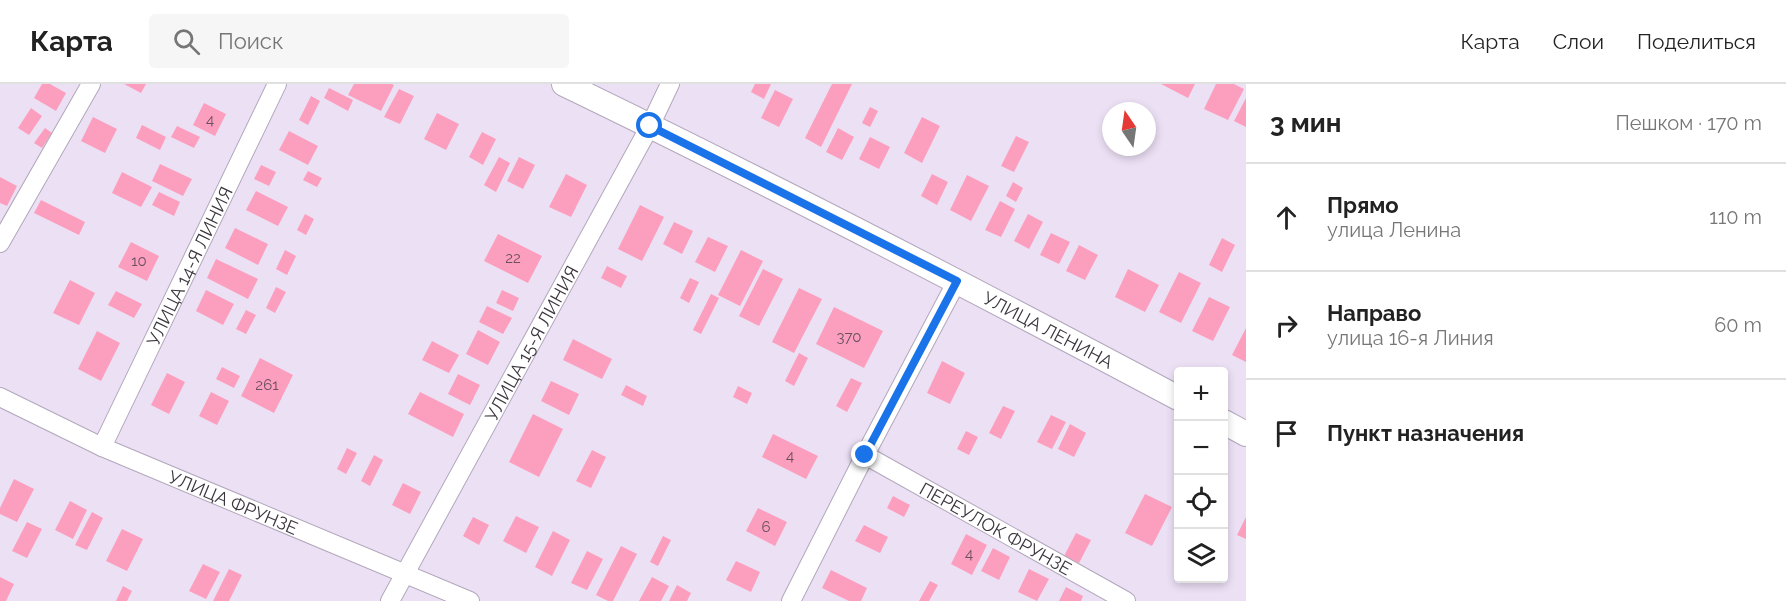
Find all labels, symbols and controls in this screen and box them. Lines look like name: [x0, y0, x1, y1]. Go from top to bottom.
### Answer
search box: [149, 14, 569, 68]
text: Карта: [30, 25, 113, 58]
icon: search: [170, 25, 203, 58]
text: Поиск: [218, 28, 283, 54]
text: Карта: [1461, 29, 1520, 54]
text: Слои: [1553, 29, 1604, 54]
text: Поделиться: [1637, 29, 1756, 54]
north arrow: [1102, 102, 1156, 156]
text: 3 мин: [1270, 108, 1341, 138]
house number: 4: [206, 111, 214, 129]
text: Пешком · 170 m: [1615, 111, 1762, 135]
route start: [636, 112, 662, 138]
street label: УЛИЦА 14-Я ЛИНИЯ: [142, 183, 236, 349]
text: Прямо: [1327, 192, 1399, 218]
icon: ahead: [1270, 201, 1303, 234]
text: 110 m: [1709, 205, 1762, 229]
text: улица Ленина: [1327, 218, 1461, 242]
house number: 22: [505, 249, 521, 267]
house number: 10: [131, 252, 147, 270]
street label: УЛИЦА 15-Я ЛИНИЯ: [480, 262, 582, 424]
street label: УЛИЦА ЛЕНИНА: [980, 287, 1117, 372]
text: Направо: [1327, 300, 1421, 326]
icon: right: [1270, 309, 1303, 342]
text: 60 m: [1714, 313, 1762, 337]
text: улица 16-я Линия: [1327, 326, 1494, 350]
house number: 370: [836, 328, 862, 346]
map controls: [1174, 367, 1228, 583]
button: +: [1174, 367, 1228, 421]
house number: 261: [255, 376, 279, 394]
icon: arrive: [1270, 417, 1303, 450]
text: Пункт назначения: [1327, 420, 1524, 446]
button: −: [1174, 421, 1228, 475]
route end: [851, 441, 877, 467]
house number: 4: [786, 447, 794, 465]
street label: УЛИЦА ФРУНЗЕ: [166, 466, 301, 538]
button: locate: [1174, 475, 1228, 529]
street label: ПЕРЕУЛОК ФРУНЗЕ: [916, 477, 1075, 579]
house number: 6: [761, 518, 771, 536]
button: layers: [1174, 529, 1228, 583]
house number: 4: [965, 545, 973, 563]

